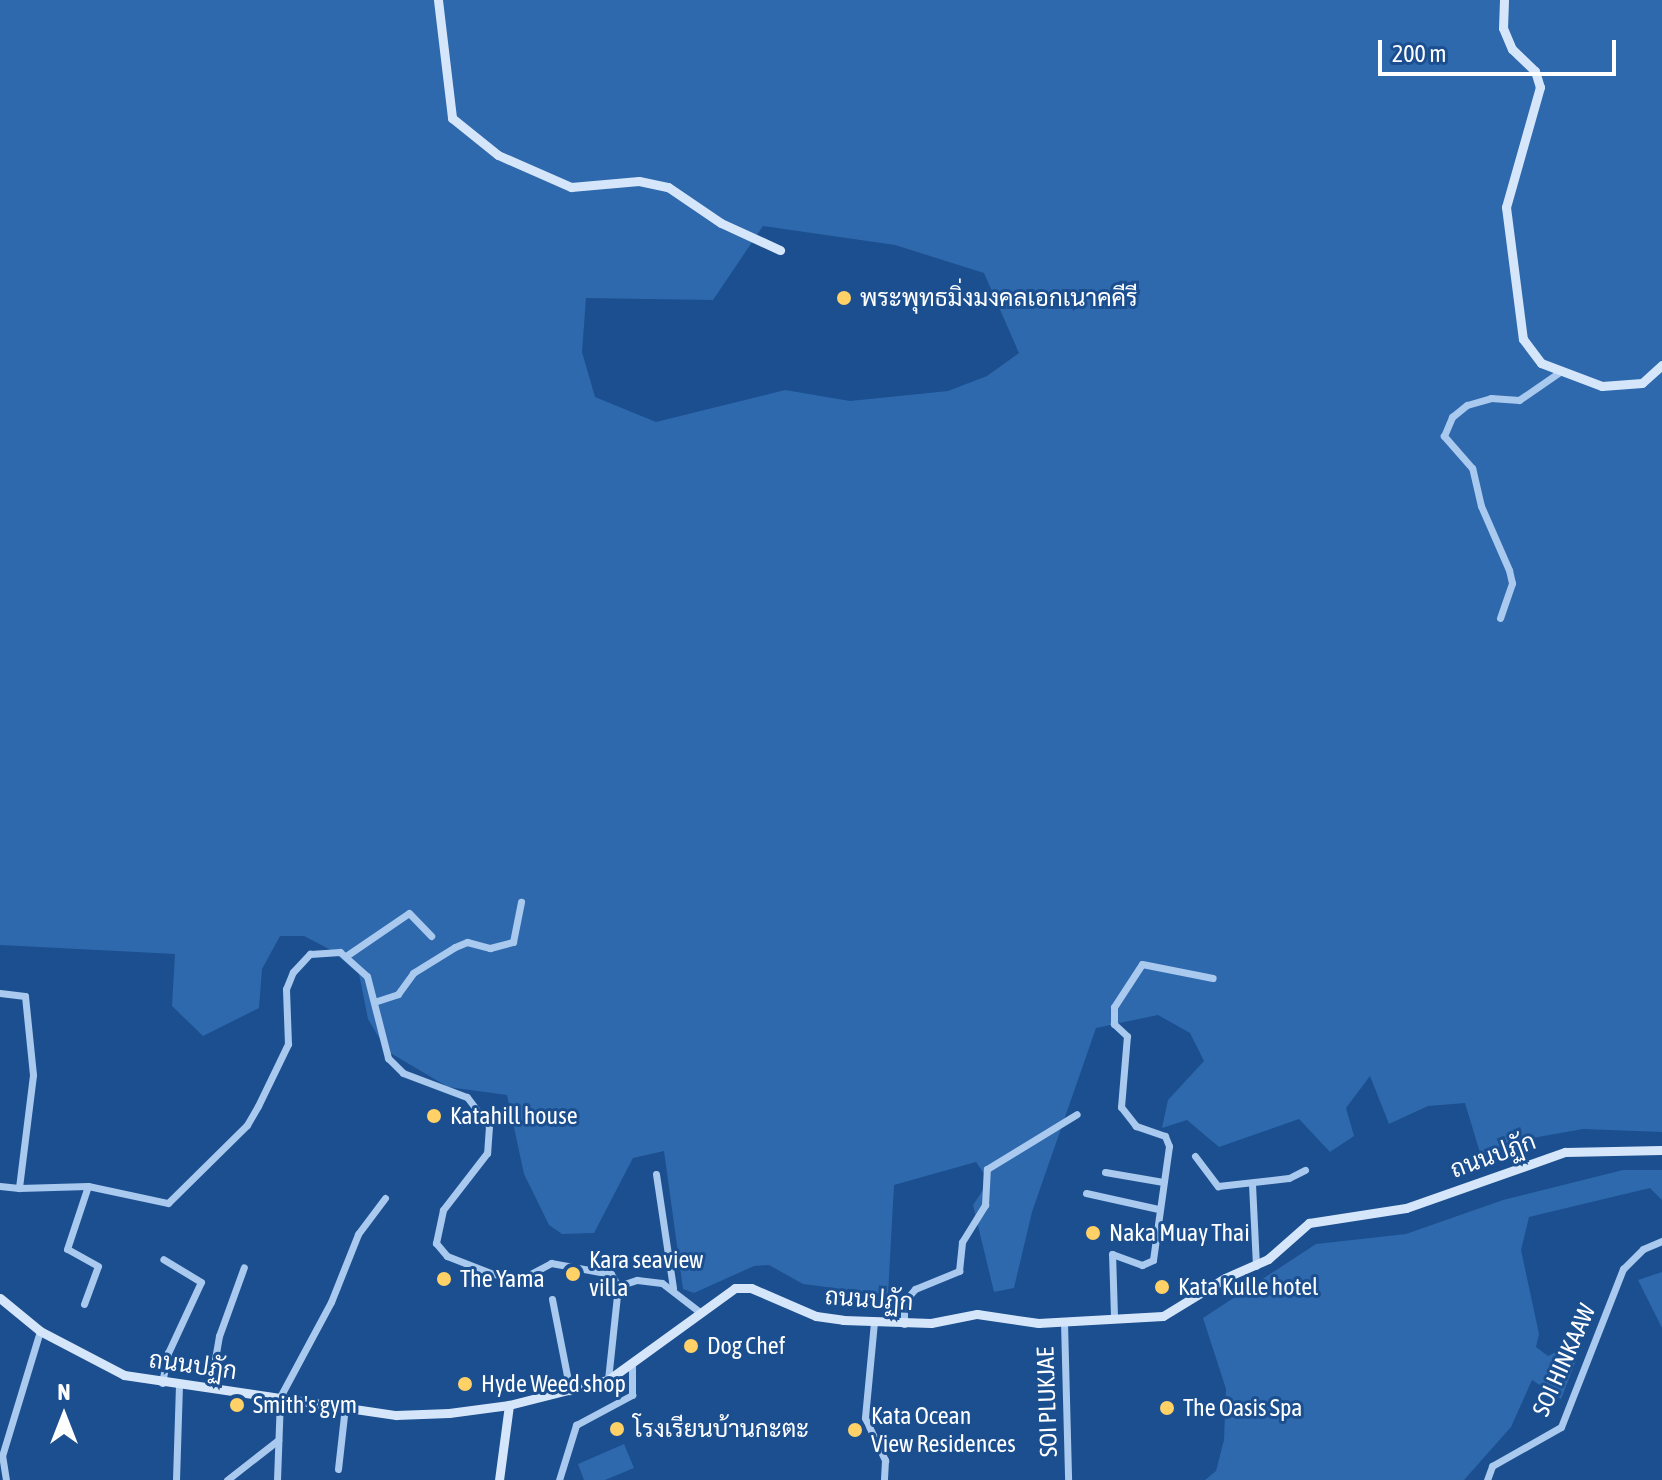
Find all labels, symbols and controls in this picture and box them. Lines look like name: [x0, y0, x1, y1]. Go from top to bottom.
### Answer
scale bar: [1382, 24, 1620, 74]
text: 200 m: [1392, 40, 1446, 67]
place label: พระพุทธมิ่งมงคลเอกเนาคคีรี: [860, 284, 1138, 312]
marker: พระพุทธมิ่งมงคลเอกเนาคคีรี: [835, 289, 853, 307]
place label: Katahill house: [450, 1102, 578, 1130]
marker: Katahill house: [425, 1107, 443, 1125]
street label: ถนนปฏัก: [1446, 1126, 1540, 1184]
place label: Naka Muay Thai: [1109, 1219, 1250, 1247]
marker: Naka Muay Thai: [1084, 1224, 1102, 1242]
place label: Kara seaview villa: [589, 1246, 703, 1302]
place label: The Yama: [460, 1265, 545, 1293]
marker: Kara seaview villa: [564, 1265, 582, 1283]
marker: The Yama: [435, 1270, 453, 1288]
place label: Kata Kulle hotel: [1178, 1273, 1318, 1301]
marker: Kata Kulle hotel: [1153, 1278, 1171, 1296]
street label: ถนนปฏัก: [824, 1282, 914, 1316]
street label: SOI HINKAAW: [1526, 1299, 1602, 1421]
place label: Dog Chef: [707, 1332, 785, 1360]
marker: Dog Chef: [682, 1337, 700, 1355]
street label: ถนนปฏัก: [147, 1345, 239, 1385]
street label: SOI PLUKJAE: [1031, 1346, 1063, 1458]
place label: Hyde Weed shop: [481, 1370, 626, 1398]
marker: Hyde Weed shop: [456, 1375, 474, 1393]
north arrow: [24, 1376, 104, 1456]
text: N: [58, 1379, 70, 1405]
place label: Smith's gym: [253, 1391, 357, 1419]
place label: The Oasis Spa: [1183, 1394, 1302, 1422]
marker: Smith's gym: [228, 1396, 246, 1414]
marker: The Oasis Spa: [1158, 1399, 1176, 1417]
place label: Kata Ocean View Residences: [871, 1402, 1016, 1458]
place label: โรงเรียนบ้านกะตะ: [633, 1415, 809, 1443]
marker: โรงเรียนบ้านกะตะ: [608, 1420, 626, 1438]
marker: Kata Ocean View Residences: [846, 1421, 864, 1439]

